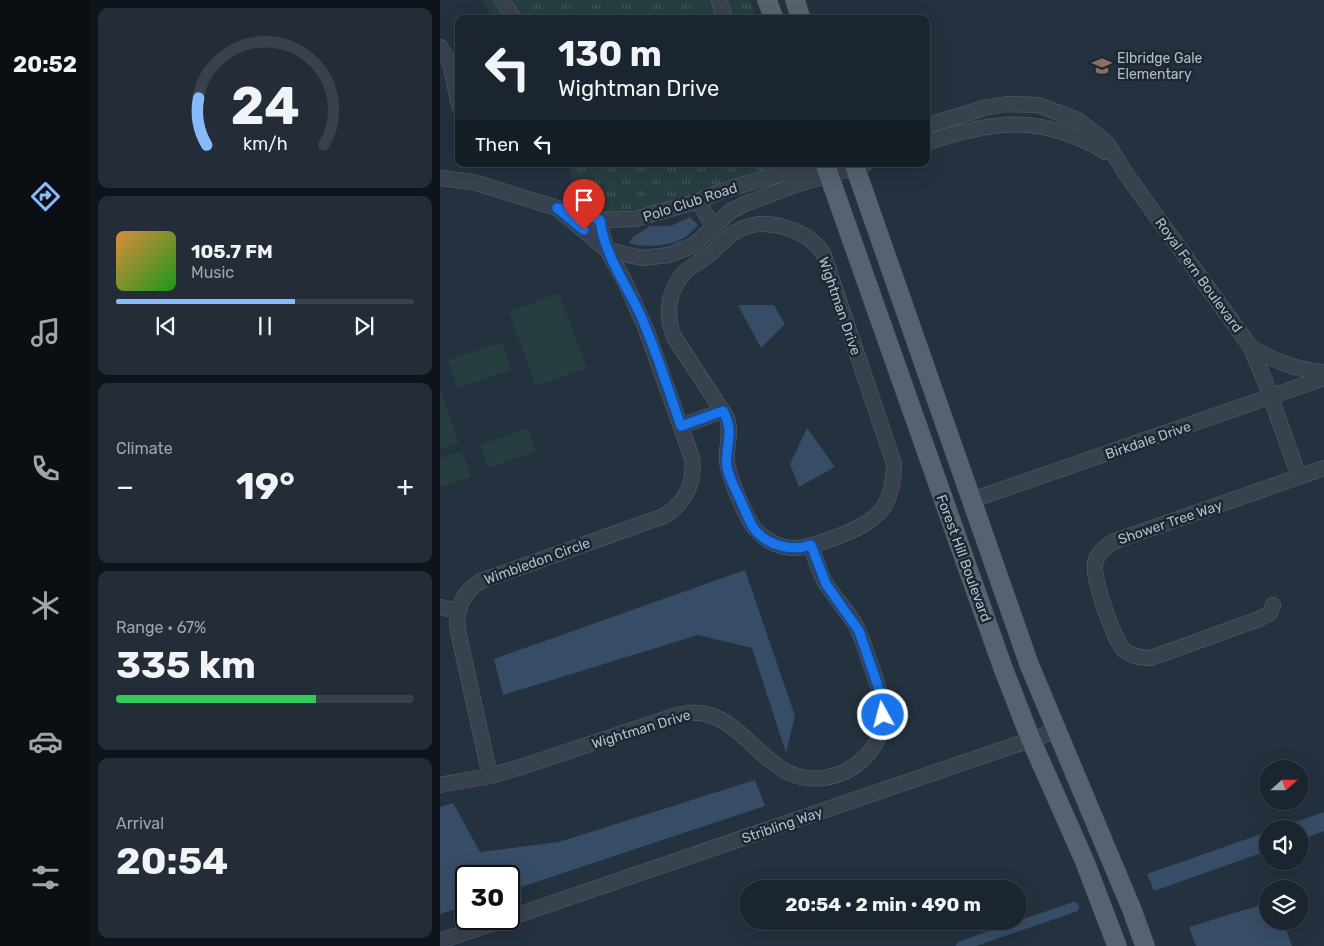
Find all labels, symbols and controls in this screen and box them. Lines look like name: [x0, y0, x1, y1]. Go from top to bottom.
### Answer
text: 130 m: [558, 33, 662, 75]
icon: left: [475, 35, 540, 100]
place label: Elbridge Gale Elementary: [1117, 50, 1203, 83]
text: 20:52: [13, 51, 77, 78]
school or university icon: Elbridge Gale Elementary: [1091, 55, 1113, 77]
text: 24: [230, 75, 300, 137]
text: Wightman Drive: [558, 75, 719, 102]
icon: left: [529, 130, 557, 158]
text: km/h: [243, 133, 287, 154]
text: Then: [475, 133, 519, 156]
icon: directions: [28, 179, 63, 214]
pin: [563, 179, 605, 230]
street label: Polo Club Road: [641, 179, 739, 226]
icon: arrive: [570, 186, 598, 214]
street label: Royal Fern Boulevard: [1151, 215, 1246, 336]
text: 105.7 FM: [191, 240, 273, 263]
street label: Wightman Drive: [815, 255, 864, 358]
text: Music: [191, 263, 234, 282]
icon: previous: [152, 312, 180, 340]
icon: pause: [251, 312, 279, 340]
icon: next: [350, 312, 378, 340]
icon: music: [28, 315, 63, 350]
street label: Birkdale Drive: [1103, 418, 1193, 463]
text: Climate: [116, 439, 173, 458]
icon: phone: [28, 451, 63, 486]
text: 19°: [236, 463, 295, 509]
text: −: [116, 470, 134, 503]
text: +: [397, 470, 414, 503]
street label: Forest Hill Boulevard: [933, 492, 994, 624]
street label: Shower Tree Way: [1116, 497, 1225, 548]
street label: Wimbledon Circle: [482, 534, 593, 589]
icon: climate: [28, 588, 63, 623]
text: Range · 67%: [116, 618, 206, 637]
text: 335 km: [116, 642, 256, 688]
position arrow: [856, 688, 908, 740]
street label: Wightman Drive: [590, 706, 693, 753]
icon: car: [28, 724, 63, 759]
north arrow: [1259, 760, 1309, 810]
map controls: [1259, 760, 1309, 930]
street label: Stribling Way: [740, 804, 825, 847]
text: Arrival: [116, 814, 164, 833]
button: sound: [1259, 820, 1309, 870]
text: 20:54: [116, 838, 228, 884]
icon: filters: [28, 860, 63, 895]
speed limit sign: 30: [455, 865, 520, 930]
button: layers: [1259, 880, 1309, 930]
text: 20:54 · 2 min · 490 m: [785, 893, 981, 916]

